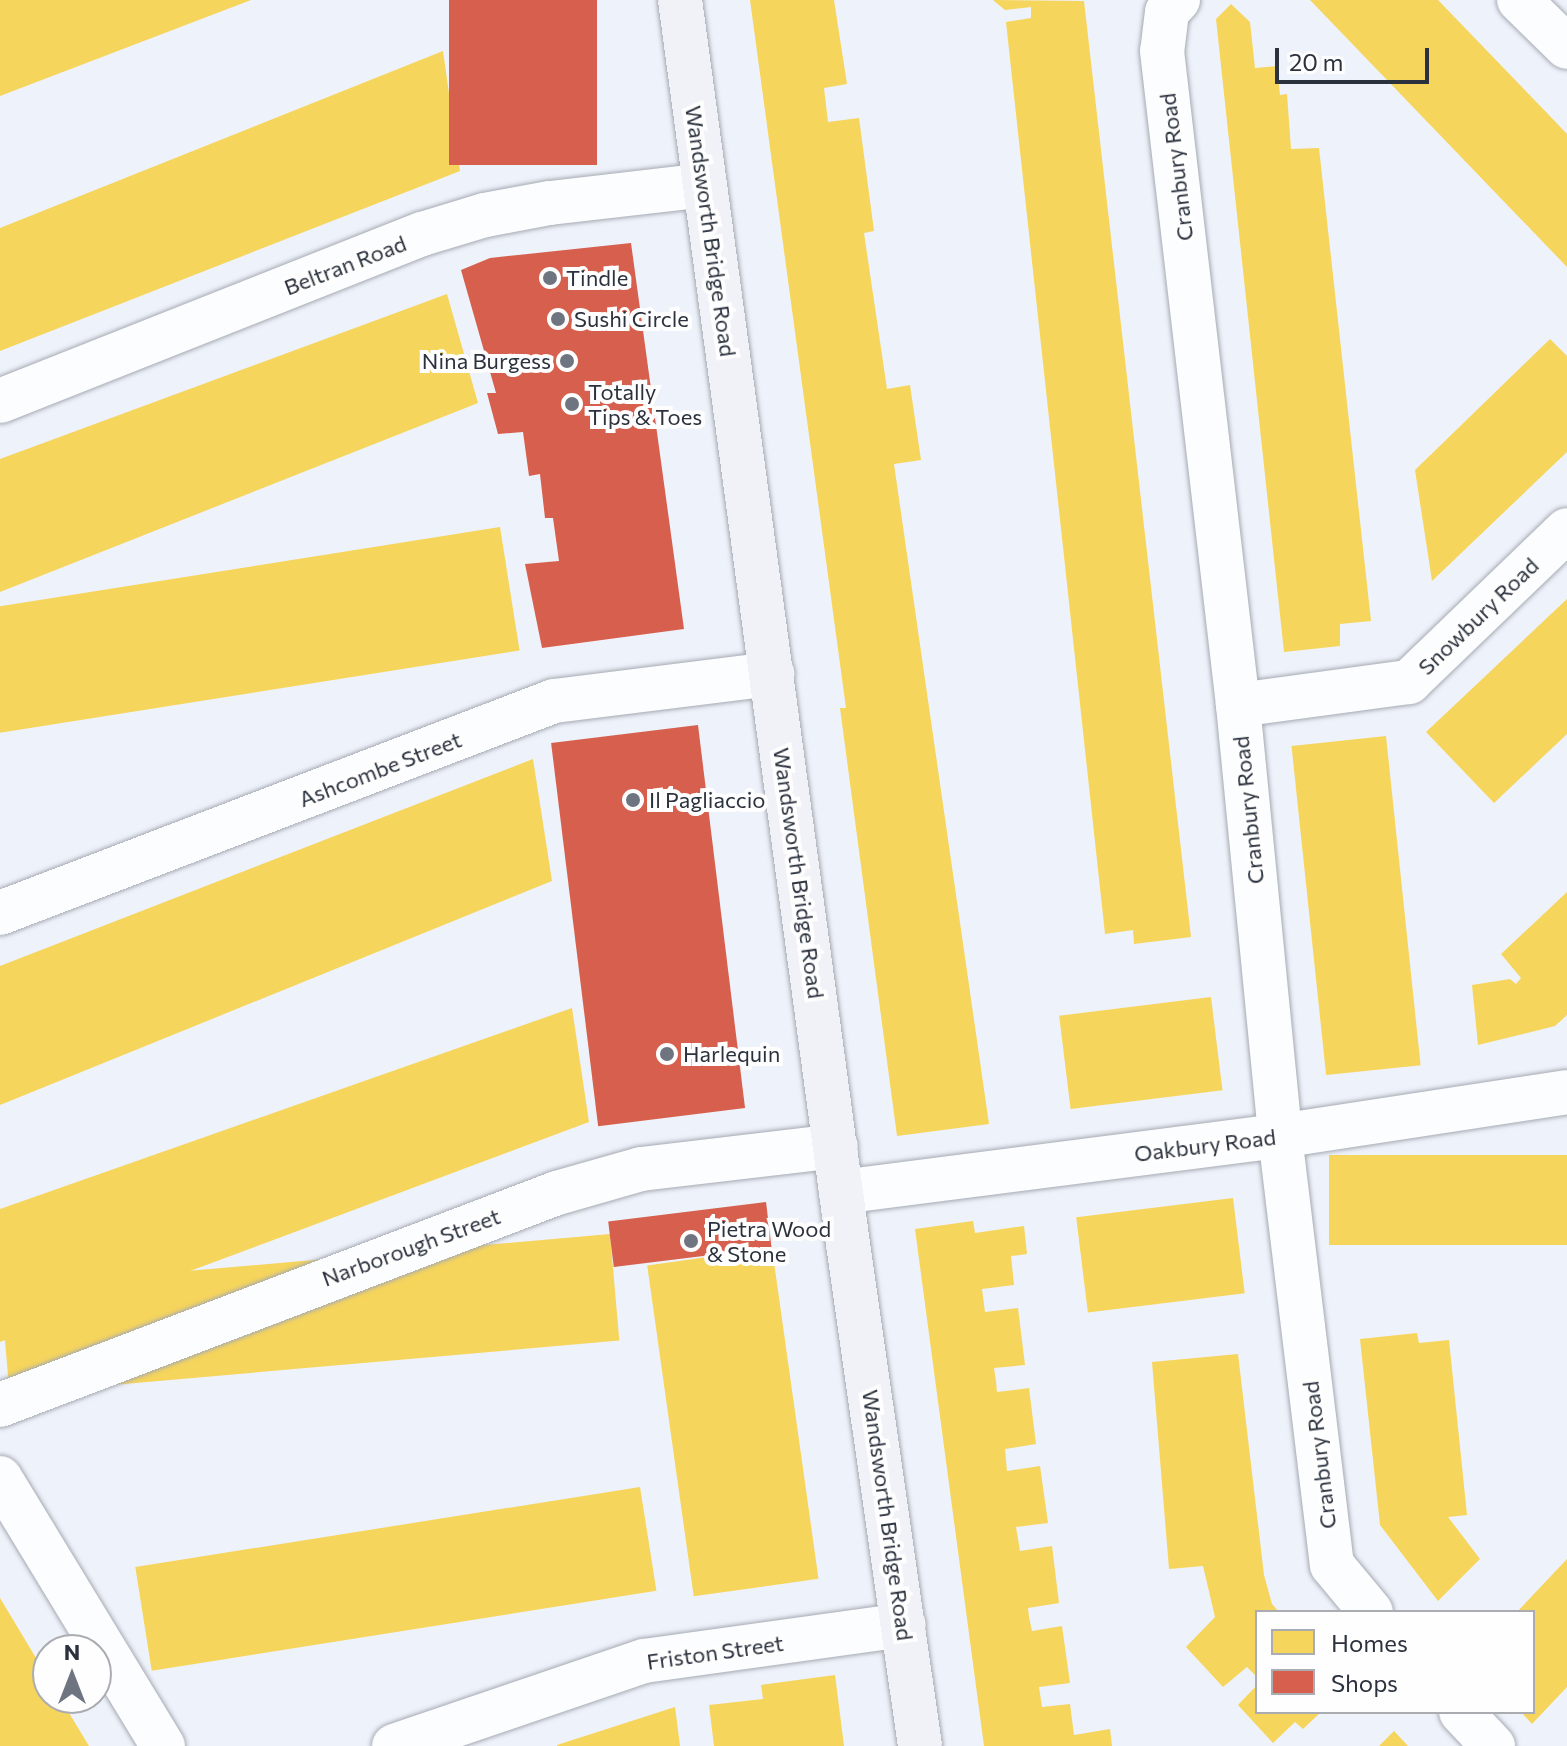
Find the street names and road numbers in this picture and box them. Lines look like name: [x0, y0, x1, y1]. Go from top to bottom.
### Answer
street label: Cranbury Road: [1154, 92, 1198, 242]
street label: Wandsworth Bridge Road: [680, 104, 742, 358]
street label: Beltran Road: [280, 230, 410, 300]
street label: Snowbury Road: [1412, 552, 1544, 680]
street label: Ashcombe Street: [295, 726, 465, 812]
street label: Cranbury Road: [1227, 735, 1269, 885]
street label: Wandsworth Bridge Road: [768, 746, 830, 1000]
street label: Oakbury Road: [1133, 1123, 1277, 1167]
street label: Narborough Street: [318, 1202, 504, 1292]
street label: Cranbury Road: [1297, 1380, 1341, 1530]
street label: Wandsworth Bridge Road: [857, 1388, 919, 1642]
street label: Friston Street: [645, 1629, 785, 1675]

